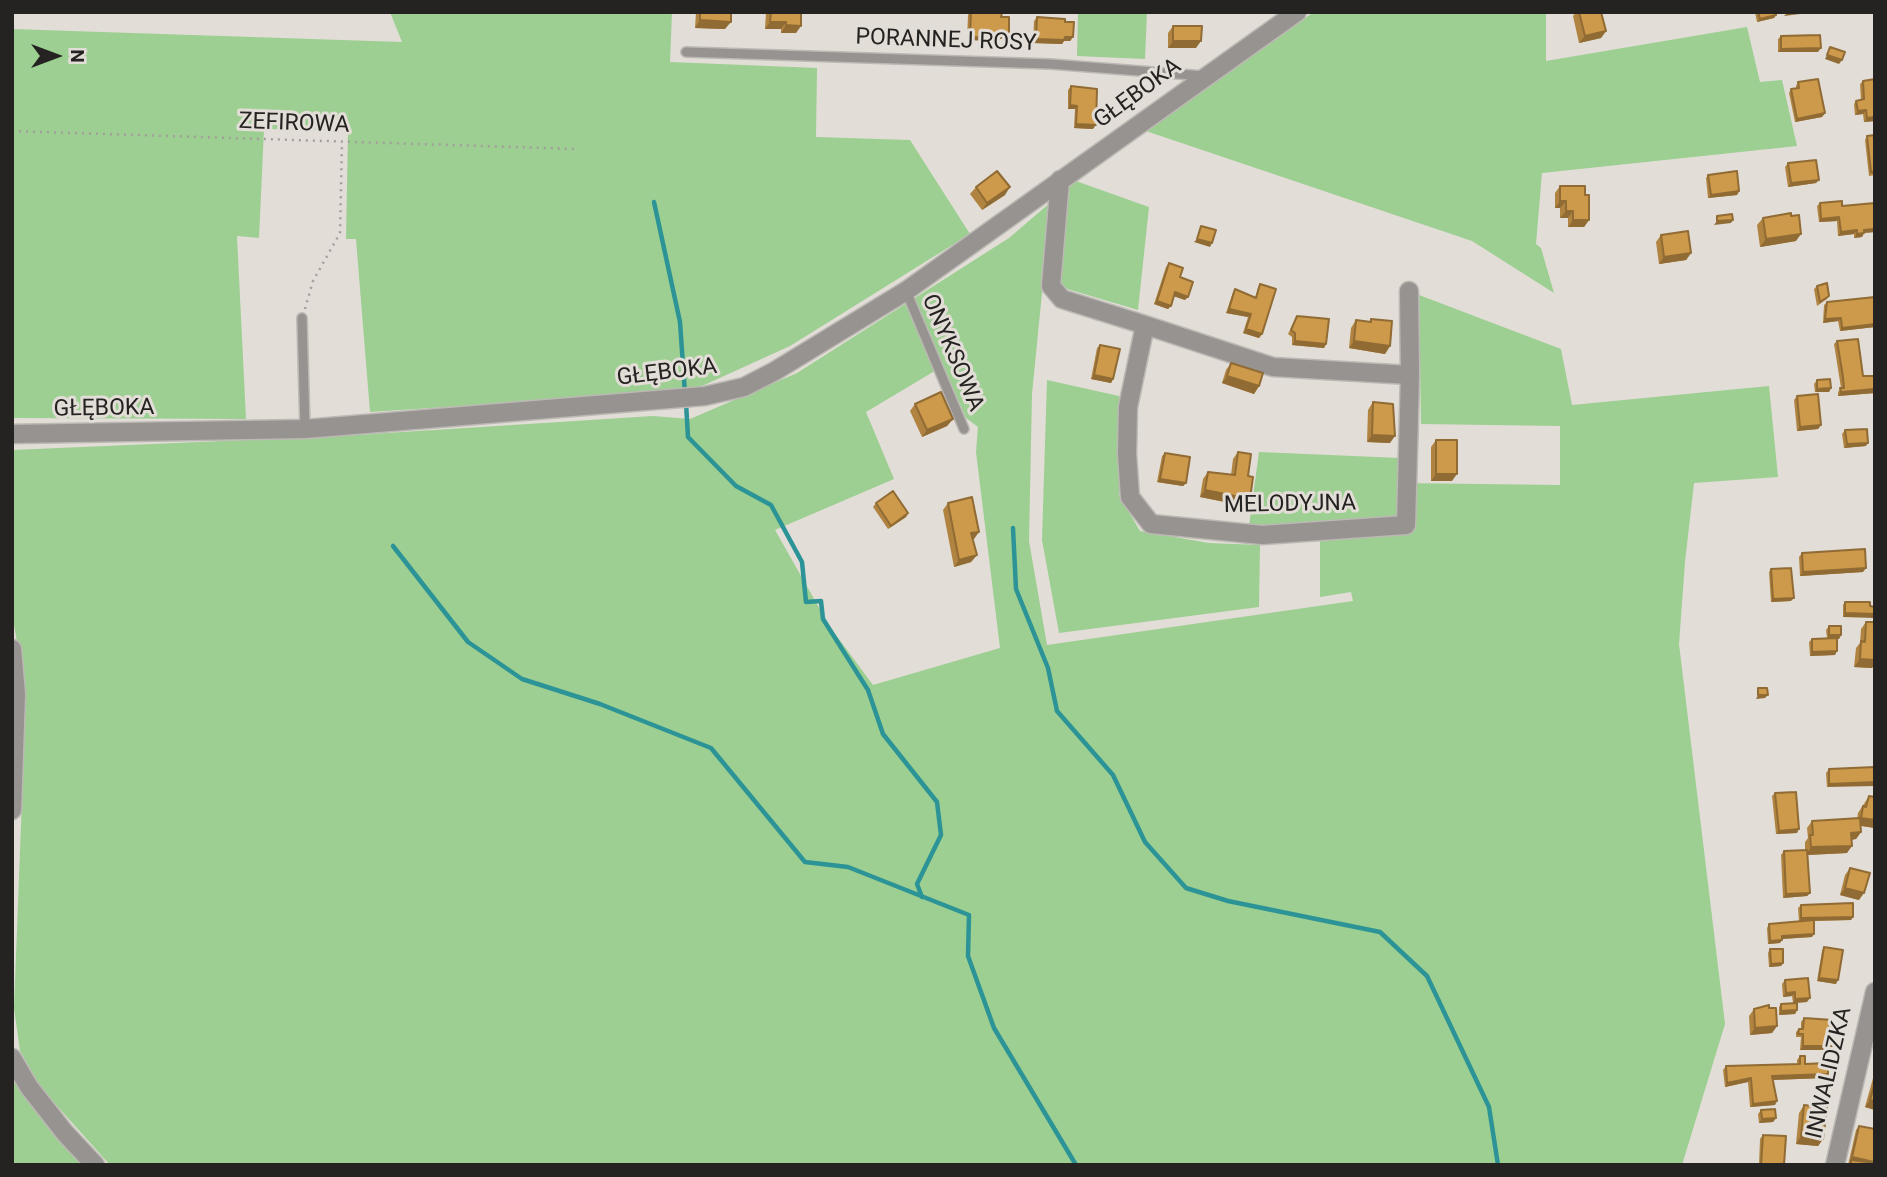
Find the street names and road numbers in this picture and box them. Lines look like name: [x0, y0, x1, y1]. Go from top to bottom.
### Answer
street label: PORANNEJ ROSY: [855, 24, 1037, 58]
street label: GŁĘBOKA: [1089, 53, 1187, 135]
street label: ZEFIROWA: [238, 108, 350, 140]
street label: ONYKSOWA: [915, 290, 989, 416]
street label: GŁĘBOKA: [615, 353, 719, 393]
street label: GŁĘBOKA: [53, 394, 155, 424]
street label: MELODYJNA: [1224, 490, 1356, 520]
street label: INWALIDZKA: [1801, 1004, 1859, 1142]

